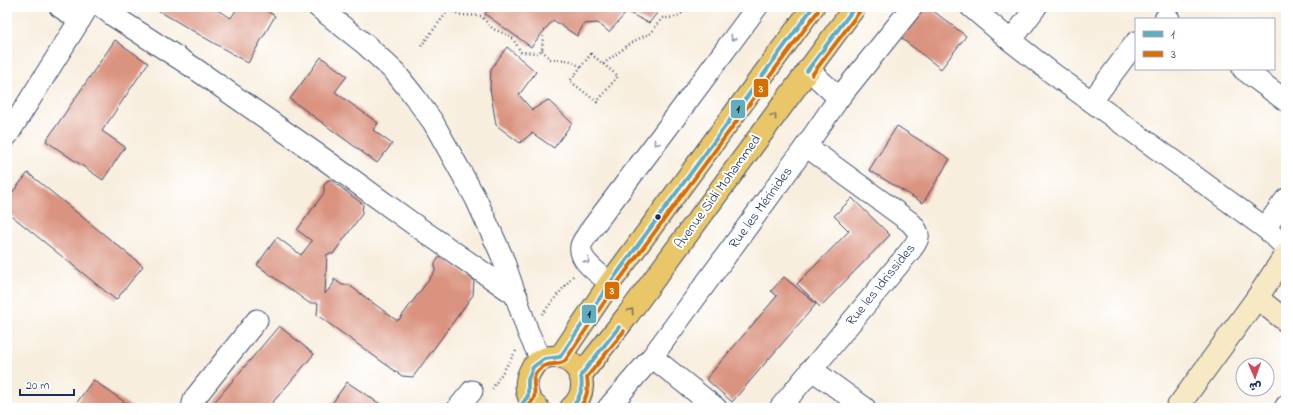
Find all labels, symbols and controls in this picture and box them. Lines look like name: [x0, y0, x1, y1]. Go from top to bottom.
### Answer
legend: [1135, 18, 1275, 70]
text: 1: [1171, 26, 1175, 44]
one-way arrow: [731, 34, 738, 41]
text: 3: [1171, 46, 1176, 64]
line badge: 3: [753, 78, 769, 98]
text: 3: [758, 81, 764, 97]
line badge: 1: [730, 99, 746, 119]
text: 1: [736, 102, 740, 118]
one-way arrow: [769, 114, 776, 121]
street label: Avenue Sidi Mohammed: [669, 131, 767, 253]
one-way arrow: [654, 138, 661, 145]
street label: Rue les Mérinides: [724, 163, 798, 253]
unlabelled marker: [653, 212, 663, 222]
street label: Rue les Idrissides: [841, 239, 921, 331]
one-way arrow: [582, 256, 589, 263]
line badge: 3: [604, 281, 620, 300]
text: 3: [609, 283, 615, 299]
line badge: 1: [581, 304, 597, 324]
text: 1: [587, 307, 591, 323]
one-way arrow: [626, 309, 633, 316]
north arrow: [1235, 357, 1275, 397]
scale bar: [20, 371, 74, 397]
text: 20 m: [26, 377, 49, 395]
text: ش: [1249, 378, 1262, 394]

